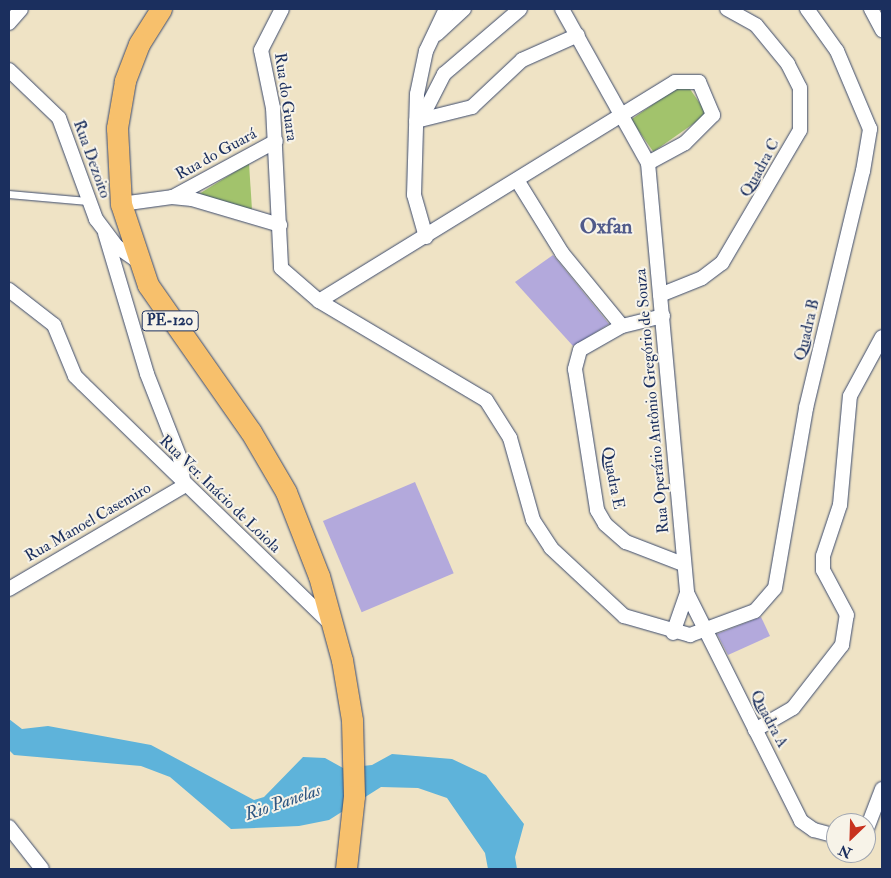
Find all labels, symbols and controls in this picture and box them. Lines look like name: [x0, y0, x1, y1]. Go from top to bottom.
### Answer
street label: Rua do Guara: [270, 51, 302, 143]
street label: Rua Dezoito: [69, 117, 115, 201]
street label: Rua do Guará: [172, 124, 260, 184]
street label: Quadra C: [736, 135, 784, 201]
district label: Oxfan: [580, 214, 632, 240]
street label: Rua Operário Antônio Gregório de Souza: [631, 268, 673, 534]
street label: Quadra B: [791, 297, 823, 363]
road number: PE-120: [141, 308, 199, 334]
street label: Rua Ver. Inácio de Loiola: [155, 431, 285, 557]
street label: Quadra E: [598, 445, 628, 511]
street label: Rua Manoel Casemiro: [22, 478, 154, 566]
street label: Quadra A: [746, 687, 792, 751]
water label: Rio Panelas: [242, 780, 324, 826]
north arrow: [826, 813, 876, 863]
text: N: [836, 841, 854, 862]

